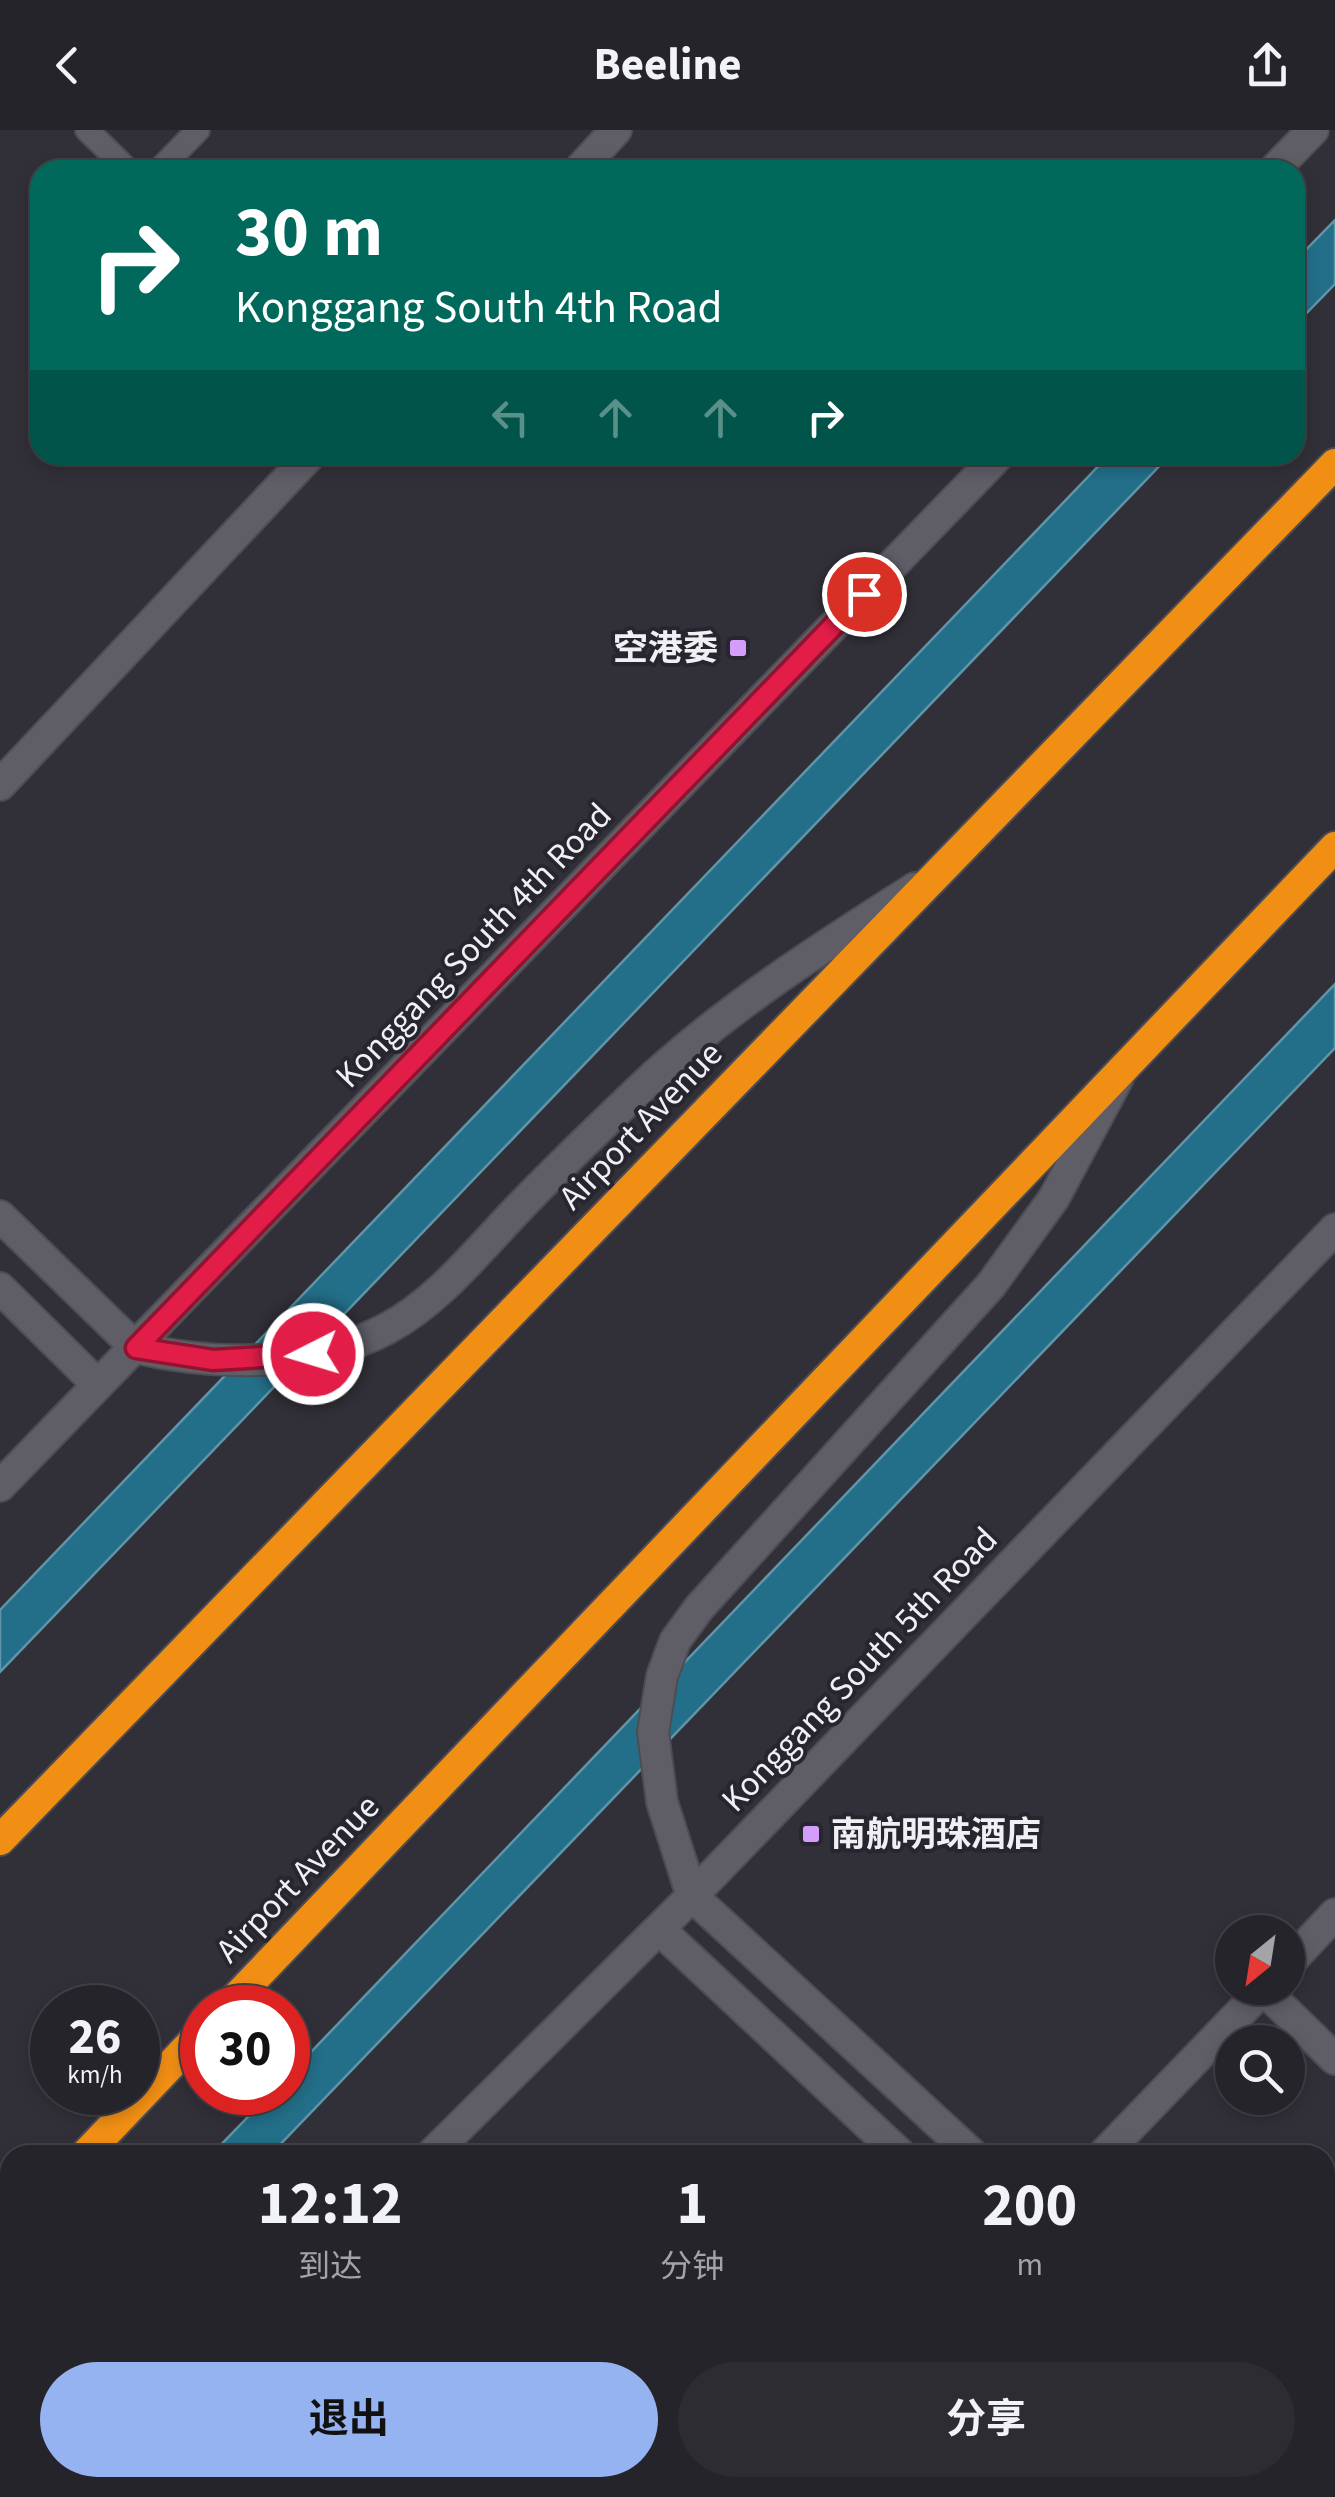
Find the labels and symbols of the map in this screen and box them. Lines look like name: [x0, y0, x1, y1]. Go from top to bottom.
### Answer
pin: [822, 552, 907, 637]
place label: 空港委: [613, 624, 718, 674]
marker: 空港委: [727, 637, 749, 659]
street label: Konggang South 4th Road: [324, 792, 623, 1099]
street label: Airport Avenue: [547, 1030, 734, 1221]
position arrow: [261, 1302, 365, 1406]
street label: Konggang South 5th Road: [710, 1516, 1009, 1823]
street label: Airport Avenue: [204, 1783, 391, 1974]
place label: 南航明珠酒店: [831, 1810, 1041, 1860]
marker: 南航明珠酒店: [800, 1823, 822, 1845]
north arrow: [1215, 1915, 1305, 2005]
speed limit sign: 30: [180, 1985, 310, 2115]

